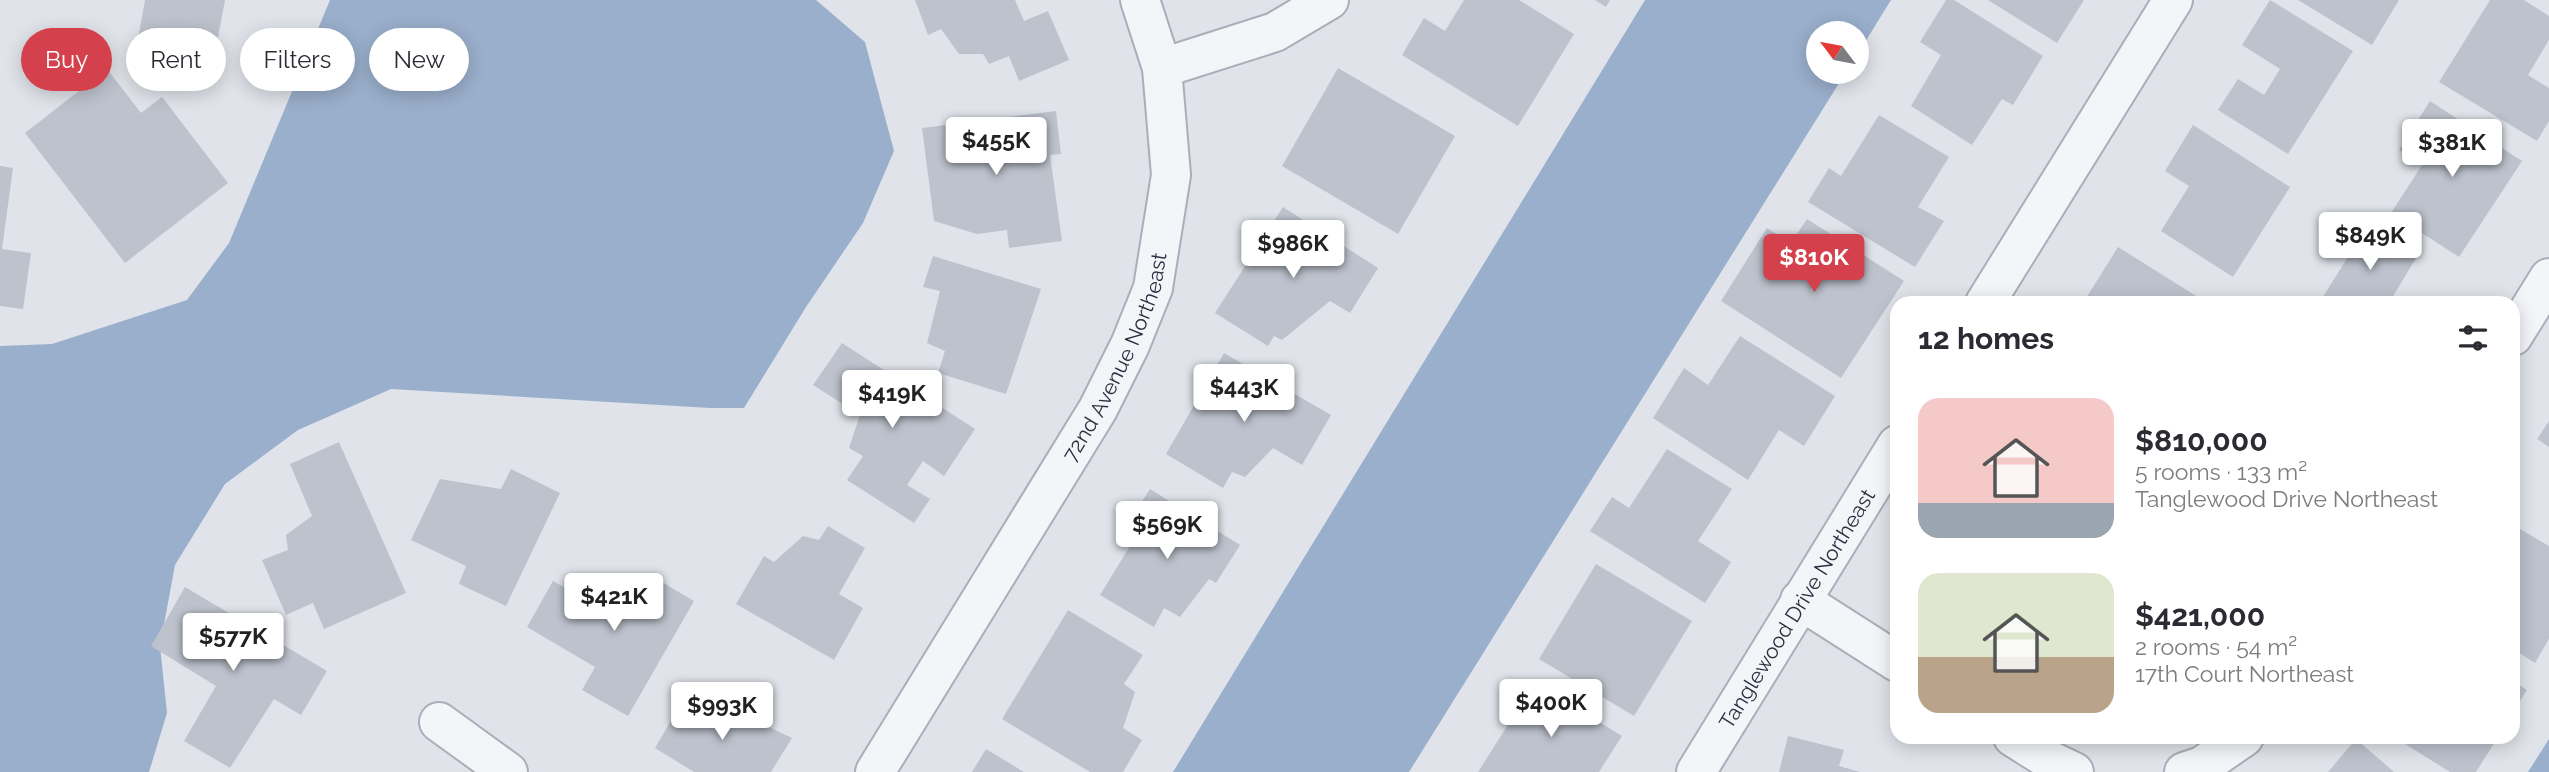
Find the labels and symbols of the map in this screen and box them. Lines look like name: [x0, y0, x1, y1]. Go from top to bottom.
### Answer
north arrow: [1806, 21, 1869, 84]
pin: $455K: [947, 118, 1045, 177]
pin: $381K: [2403, 120, 2501, 179]
pin: $849K: [2321, 212, 2419, 272]
pin: $986K: [1244, 220, 1342, 280]
pin: $810K: [1765, 234, 1863, 294]
street label: 72nd Avenue Northeast: [1057, 251, 1171, 466]
pin: $443K: [1195, 364, 1293, 424]
pin: $419K: [843, 370, 941, 430]
street label: Tanglewood Drive Northeast: [1713, 484, 1880, 733]
pin: $569K: [1118, 502, 1216, 561]
pin: $421K: [565, 574, 663, 633]
pin: $577K: [184, 614, 282, 673]
pin: $400K: [1502, 680, 1600, 739]
pin: $993K: [673, 682, 771, 742]

